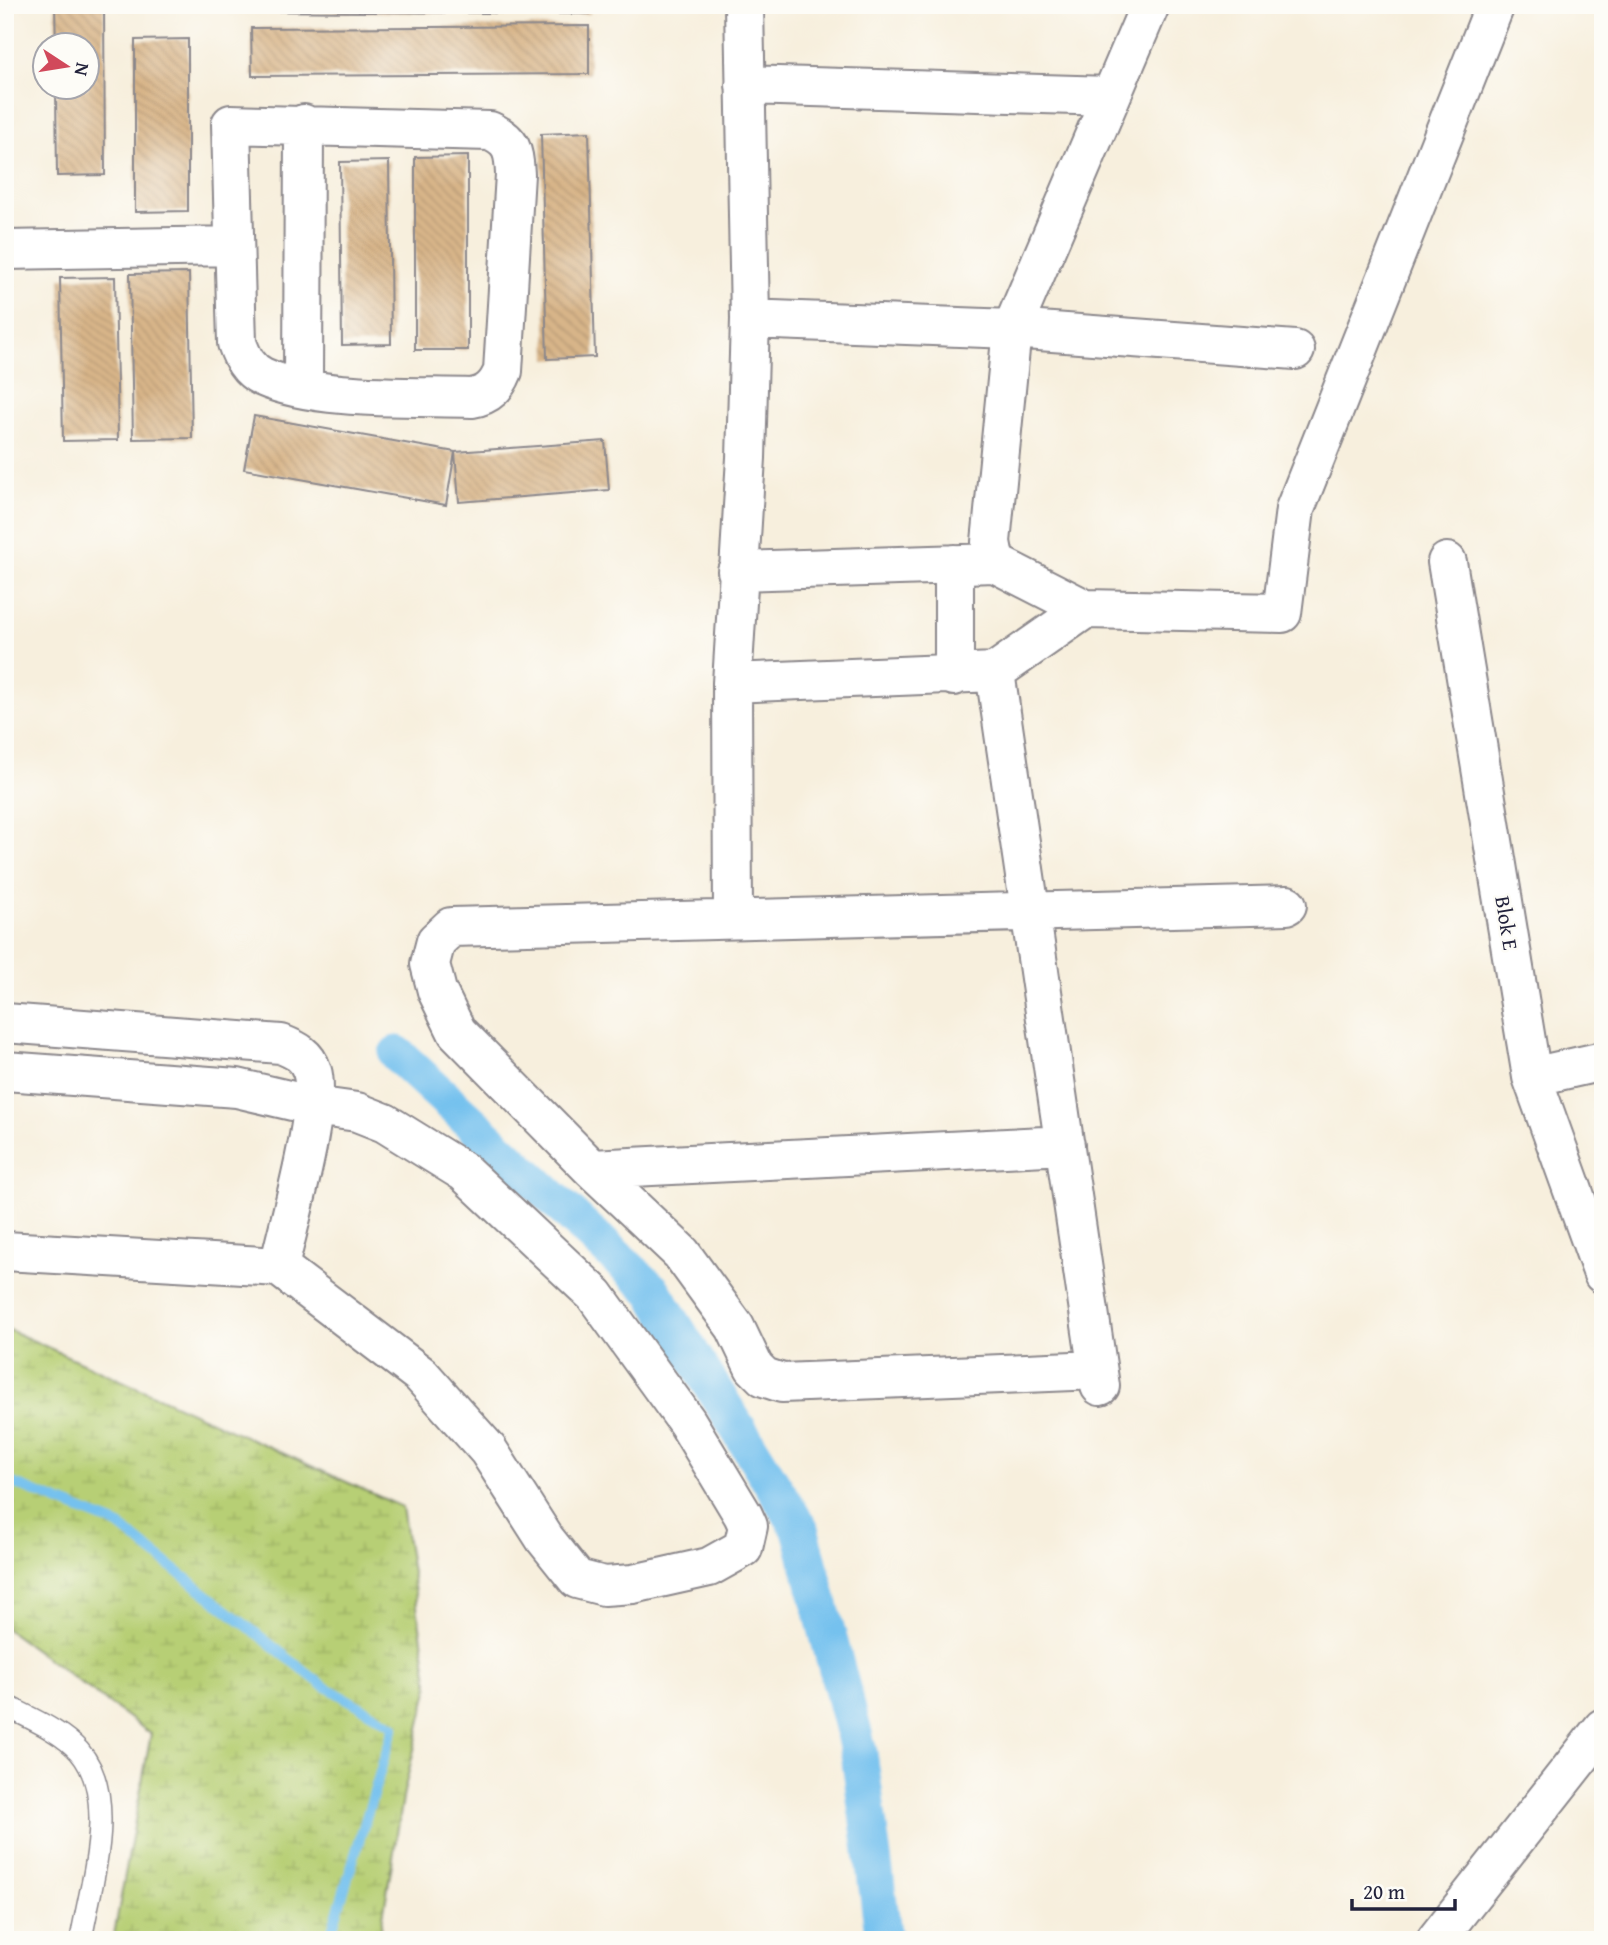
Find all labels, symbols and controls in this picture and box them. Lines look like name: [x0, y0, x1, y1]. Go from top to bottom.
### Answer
north arrow: [32, 32, 102, 102]
text: N: [68, 60, 98, 79]
street label: Blok E: [1487, 894, 1527, 953]
scale bar: [1352, 1868, 1456, 1912]
text: 20 m: [1363, 1876, 1405, 1907]

